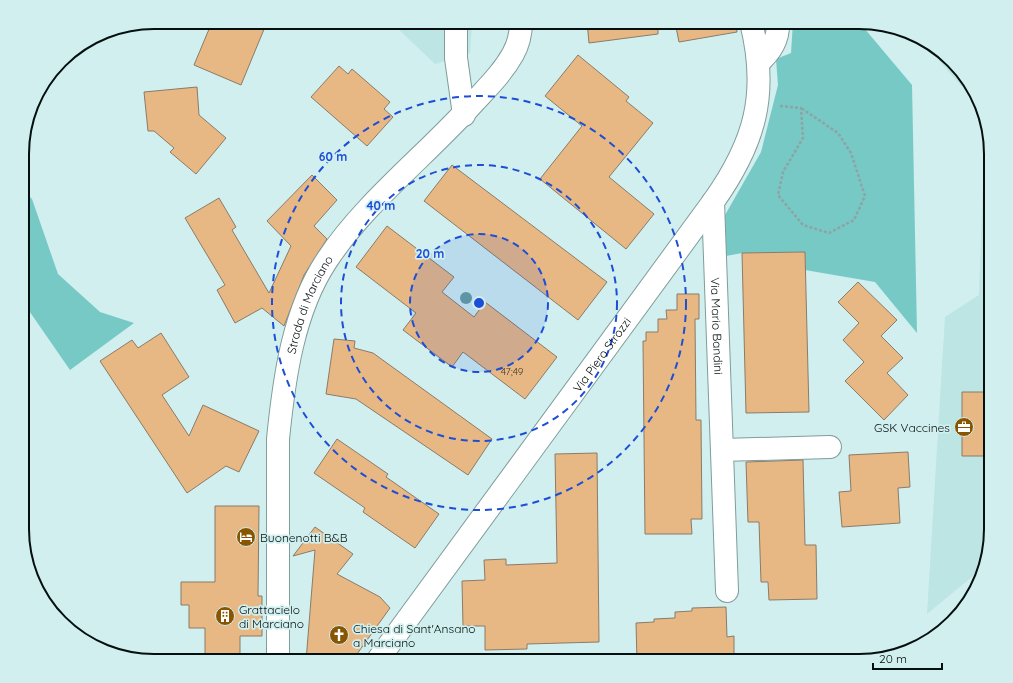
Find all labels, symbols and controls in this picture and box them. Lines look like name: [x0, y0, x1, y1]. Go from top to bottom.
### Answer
text: 60 m: [319, 149, 347, 164]
text: 40 m: [367, 198, 395, 213]
text: 20 m: [416, 246, 444, 261]
street label: Strada di Marciano: [283, 252, 336, 355]
street label: Via Mario Bandini: [708, 277, 727, 375]
centre of rings: [472, 296, 486, 310]
street label: Via Piero Strozzi: [569, 314, 634, 395]
house number: 47;49: [501, 365, 524, 378]
office icon: GSK Vaccines: [953, 416, 975, 438]
place label: GSK Vaccines: [874, 420, 950, 435]
hotel icon: Buonenotti B&B: [235, 526, 257, 548]
place label: Buonenotti B&B: [260, 530, 348, 545]
place label: Grattacielo di Marciano: [239, 602, 304, 631]
building icon: Grattacielo di Marciano: [214, 605, 236, 627]
place label: Chiesa di Sant'Ansano a Marciano: [353, 621, 476, 650]
church icon: Chiesa di Sant'Ansano a Marciano: [328, 624, 350, 646]
scale bar: [873, 645, 942, 671]
text: 20 m: [879, 651, 907, 666]

